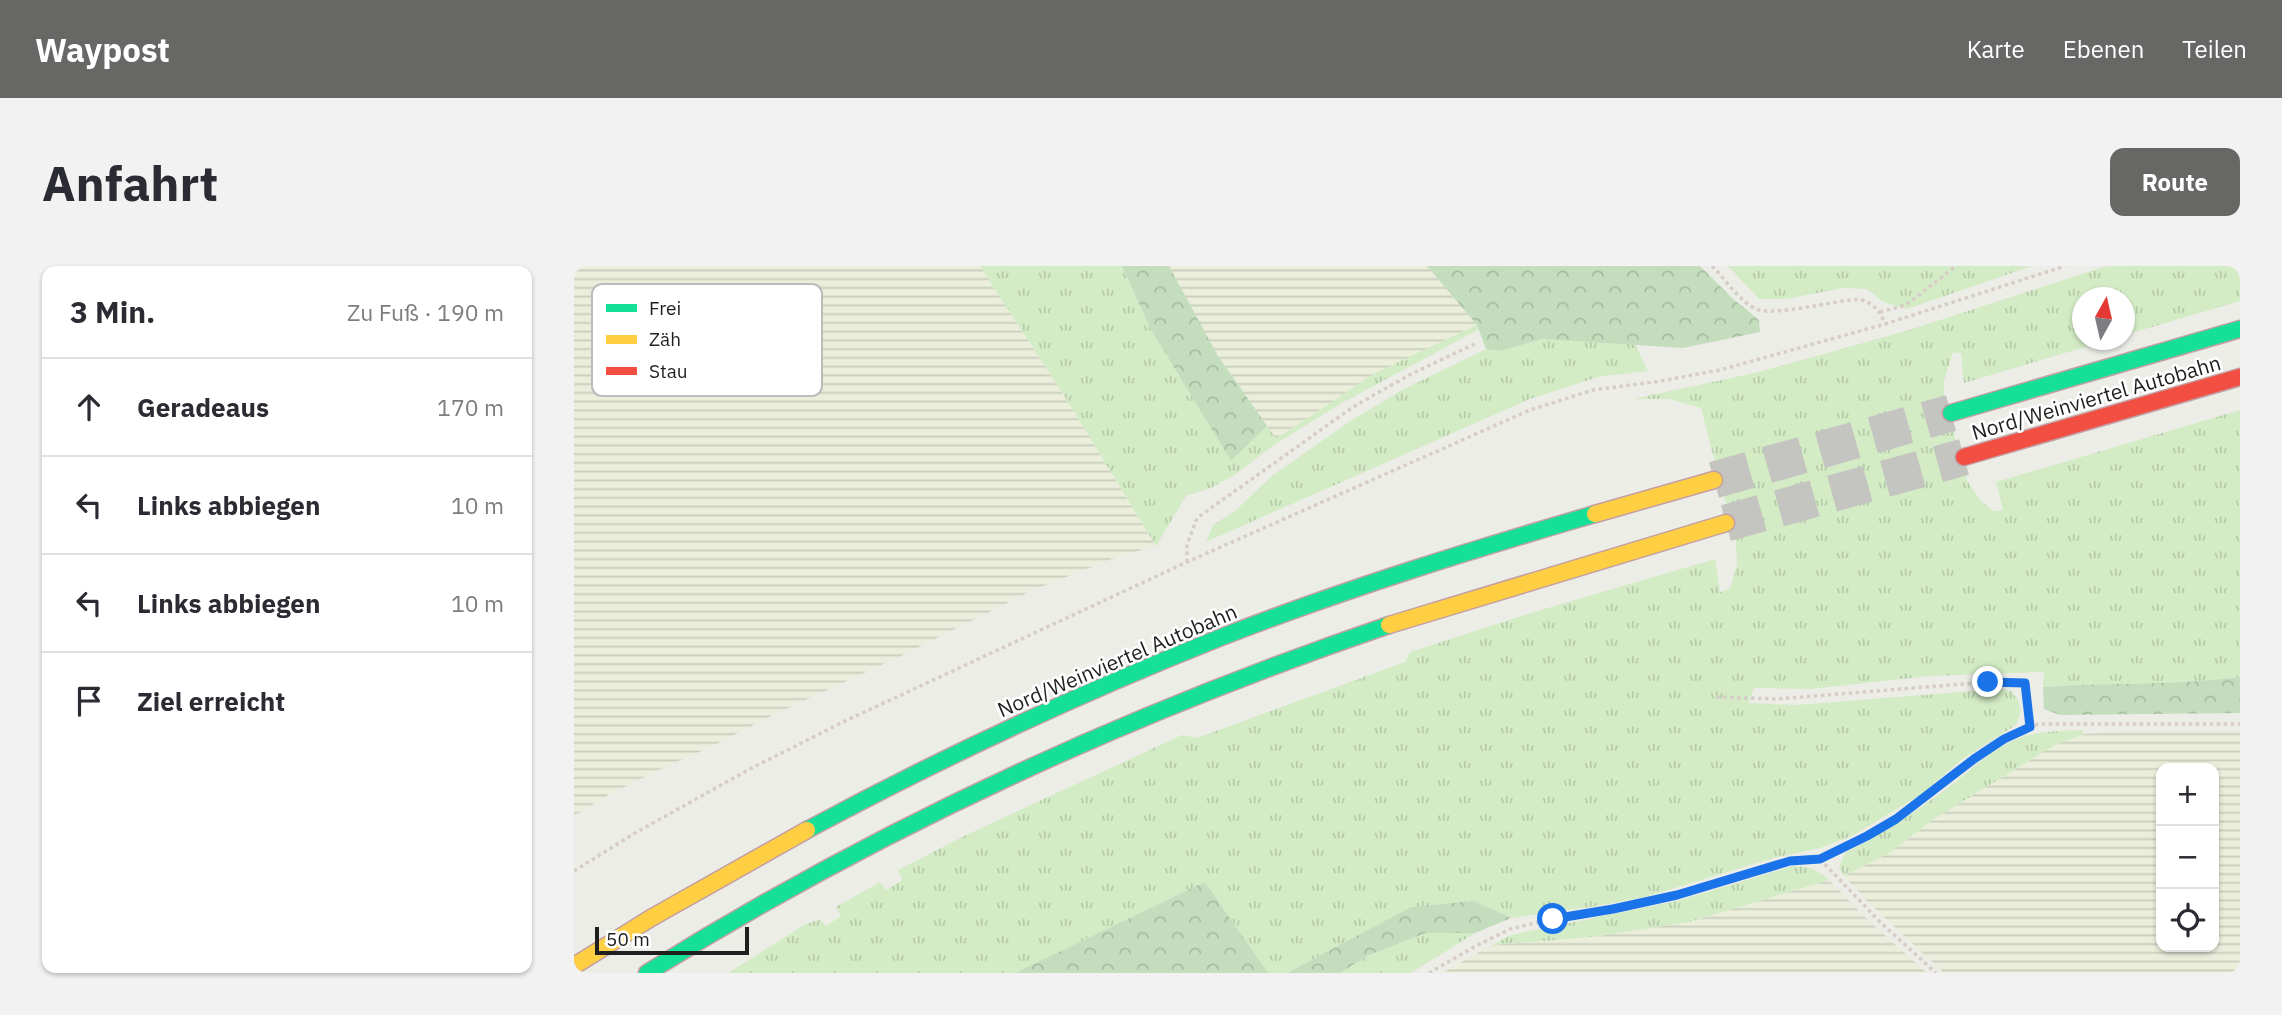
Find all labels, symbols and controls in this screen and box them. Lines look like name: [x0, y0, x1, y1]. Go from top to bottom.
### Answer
text: Waypost: [35, 28, 170, 71]
text: Karte: [1967, 33, 2025, 65]
text: Ebenen: [2063, 33, 2144, 65]
text: Teilen: [2182, 33, 2247, 65]
button: Route: [2110, 148, 2240, 216]
text: Anfahrt: [42, 151, 218, 214]
legend: [592, 284, 822, 396]
north arrow: [2072, 287, 2135, 350]
text: 3 Min.: [70, 292, 155, 331]
text: Frei: [649, 296, 681, 320]
text: Zu Fuß · 190 m: [347, 297, 504, 327]
text: Zäh: [649, 327, 681, 351]
street label: Nord/Weinviertel Autobahn: [1968, 348, 2224, 446]
text: Stau: [649, 359, 688, 383]
icon: ahead: [70, 388, 108, 426]
text: Geradeaus: [137, 390, 269, 424]
text: 170 m: [437, 392, 504, 422]
icon: left: [70, 486, 108, 524]
text: Links abbiegen: [137, 488, 320, 522]
text: 10 m: [451, 490, 504, 520]
icon: left: [70, 584, 108, 622]
text: Links abbiegen: [137, 586, 320, 620]
text: 10 m: [451, 588, 504, 618]
street label: Nord/Weinviertel Autobahn: [993, 597, 1241, 723]
route end: [1972, 666, 2003, 697]
icon: arrive: [70, 682, 108, 720]
text: Ziel erreicht: [137, 684, 285, 718]
map controls: [2156, 763, 2219, 952]
button: +: [2156, 763, 2219, 826]
button: −: [2156, 826, 2219, 889]
button: locate: [2156, 889, 2219, 952]
route start: [1537, 903, 1568, 934]
scale bar: [595, 924, 749, 956]
text: 50 m: [606, 927, 650, 951]

